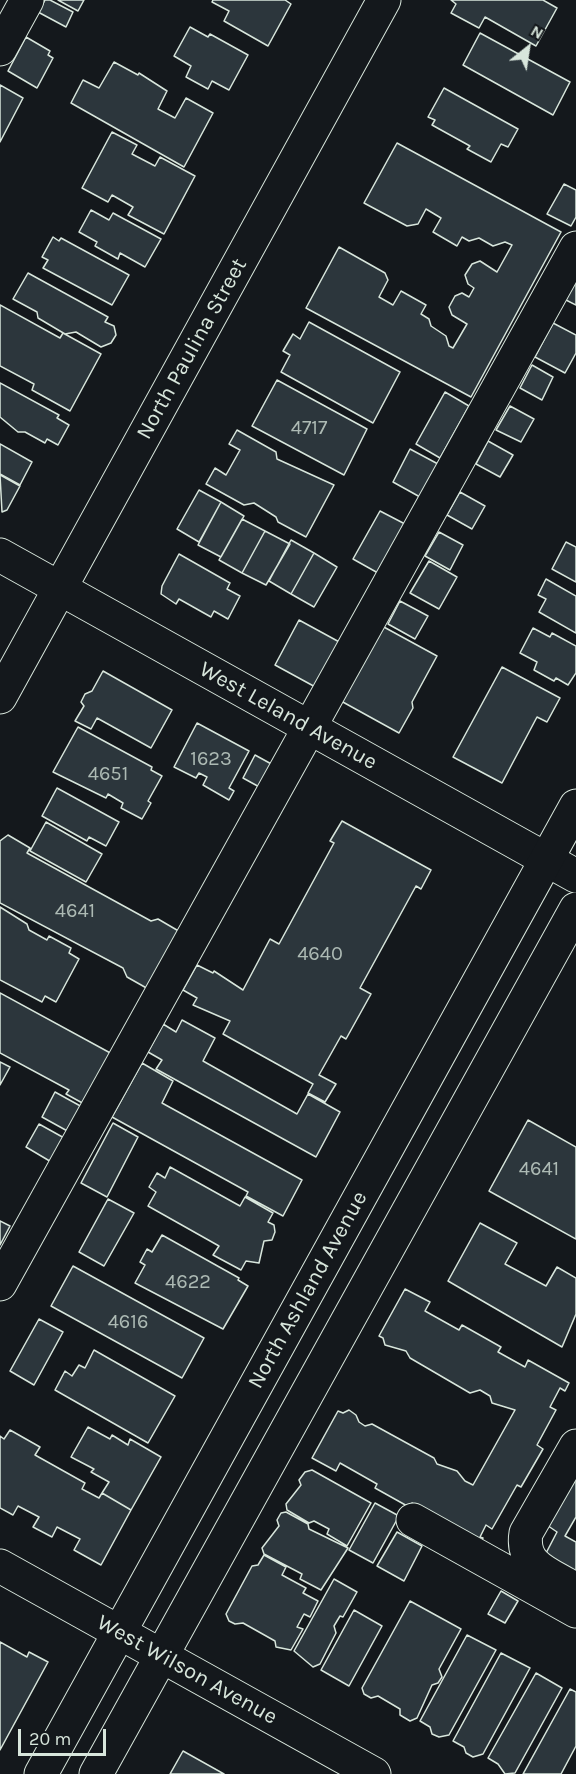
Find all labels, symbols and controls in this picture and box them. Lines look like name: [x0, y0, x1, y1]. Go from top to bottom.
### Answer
north arrow: [498, 18, 558, 78]
text: N: [528, 21, 547, 43]
street label: North Paulina Street: [131, 254, 253, 444]
house number: 4717: [291, 416, 327, 440]
street label: West Leland Avenue: [195, 656, 381, 776]
house number: 1623: [190, 747, 232, 771]
house number: 4651: [88, 762, 128, 786]
house number: 4641: [55, 899, 95, 923]
house number: 4640: [297, 942, 343, 966]
house number: 4641: [519, 1157, 559, 1181]
street label: North Ashland Avenue: [243, 1187, 373, 1393]
house number: 4622: [165, 1270, 211, 1294]
house number: 4616: [108, 1310, 148, 1334]
street label: West Wilson Avenue: [92, 1609, 282, 1731]
scale bar: [21, 1717, 110, 1755]
text: 20 m: [29, 1728, 71, 1750]

